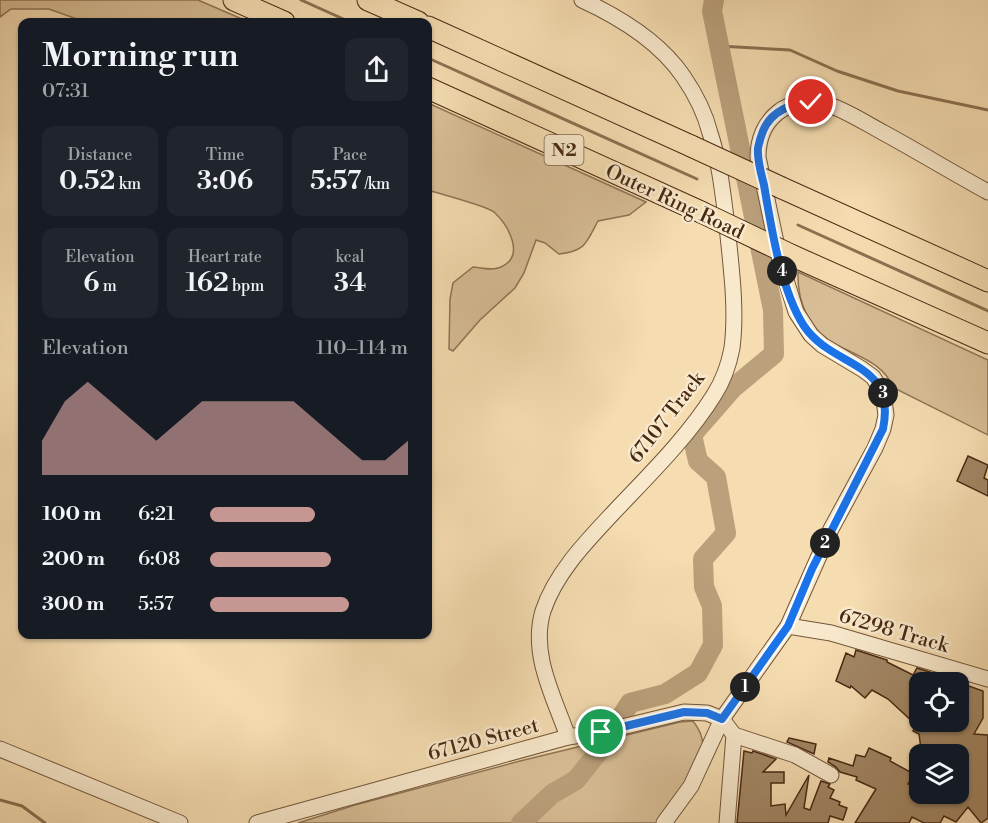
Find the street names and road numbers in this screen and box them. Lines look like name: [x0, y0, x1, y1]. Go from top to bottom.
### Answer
road number: N2: [544, 135, 584, 165]
street label: Outer Ring Road: [601, 159, 748, 246]
street label: 67107 Track: [624, 366, 712, 469]
street label: 67298 Track: [836, 604, 953, 659]
street label: 67120 Street: [425, 714, 542, 767]

